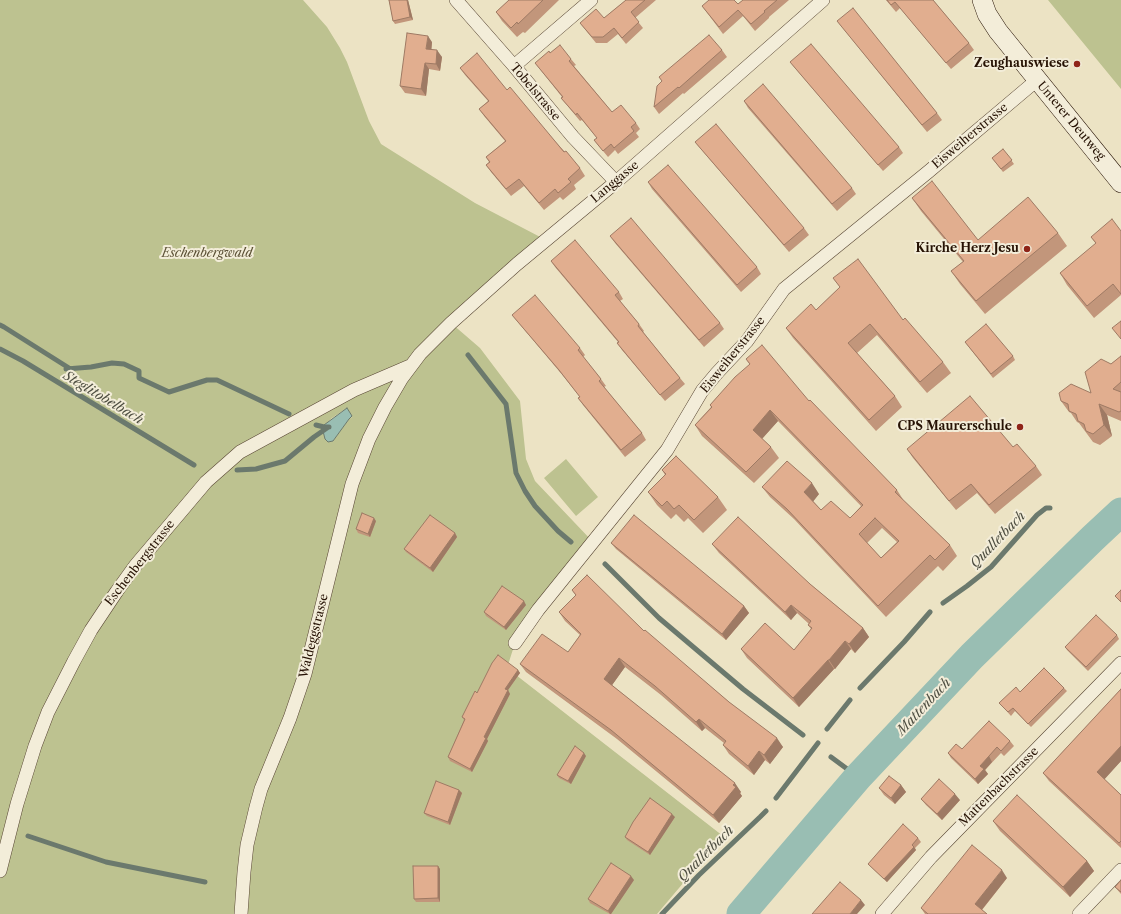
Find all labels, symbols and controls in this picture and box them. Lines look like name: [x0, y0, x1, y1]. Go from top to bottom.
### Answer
place label: Zeughauswiese: [974, 57, 1069, 71]
marker: Zeughauswiese: [1072, 59, 1082, 69]
street label: Tobelstrasse: [507, 60, 563, 124]
street label: Unterer Deutweg: [1034, 79, 1108, 163]
street label: Eisweiherstrasse: [929, 100, 1011, 172]
street label: Langgasse: [588, 158, 642, 206]
place label: Kirche Herz Jesu: [916, 242, 1019, 256]
marker: Kirche Herz Jesu: [1022, 244, 1032, 254]
park label: Eschenbergwald: [162, 247, 252, 261]
street label: Eisweiherstrasse: [698, 314, 768, 396]
water label: Steglitobelbach: [60, 368, 146, 428]
place label: CPS Maurerschule: [897, 420, 1012, 434]
marker: CPS Maurerschule: [1015, 422, 1025, 432]
water label: Qualletbach: [967, 509, 1029, 571]
street label: Eschenbergstrasse: [102, 517, 178, 609]
street label: Waldeggstrasse: [297, 592, 331, 680]
water label: Mattenbach: [894, 675, 954, 739]
street label: Mattenbachstrasse: [956, 744, 1042, 830]
water label: Qualletbach: [675, 823, 737, 885]

